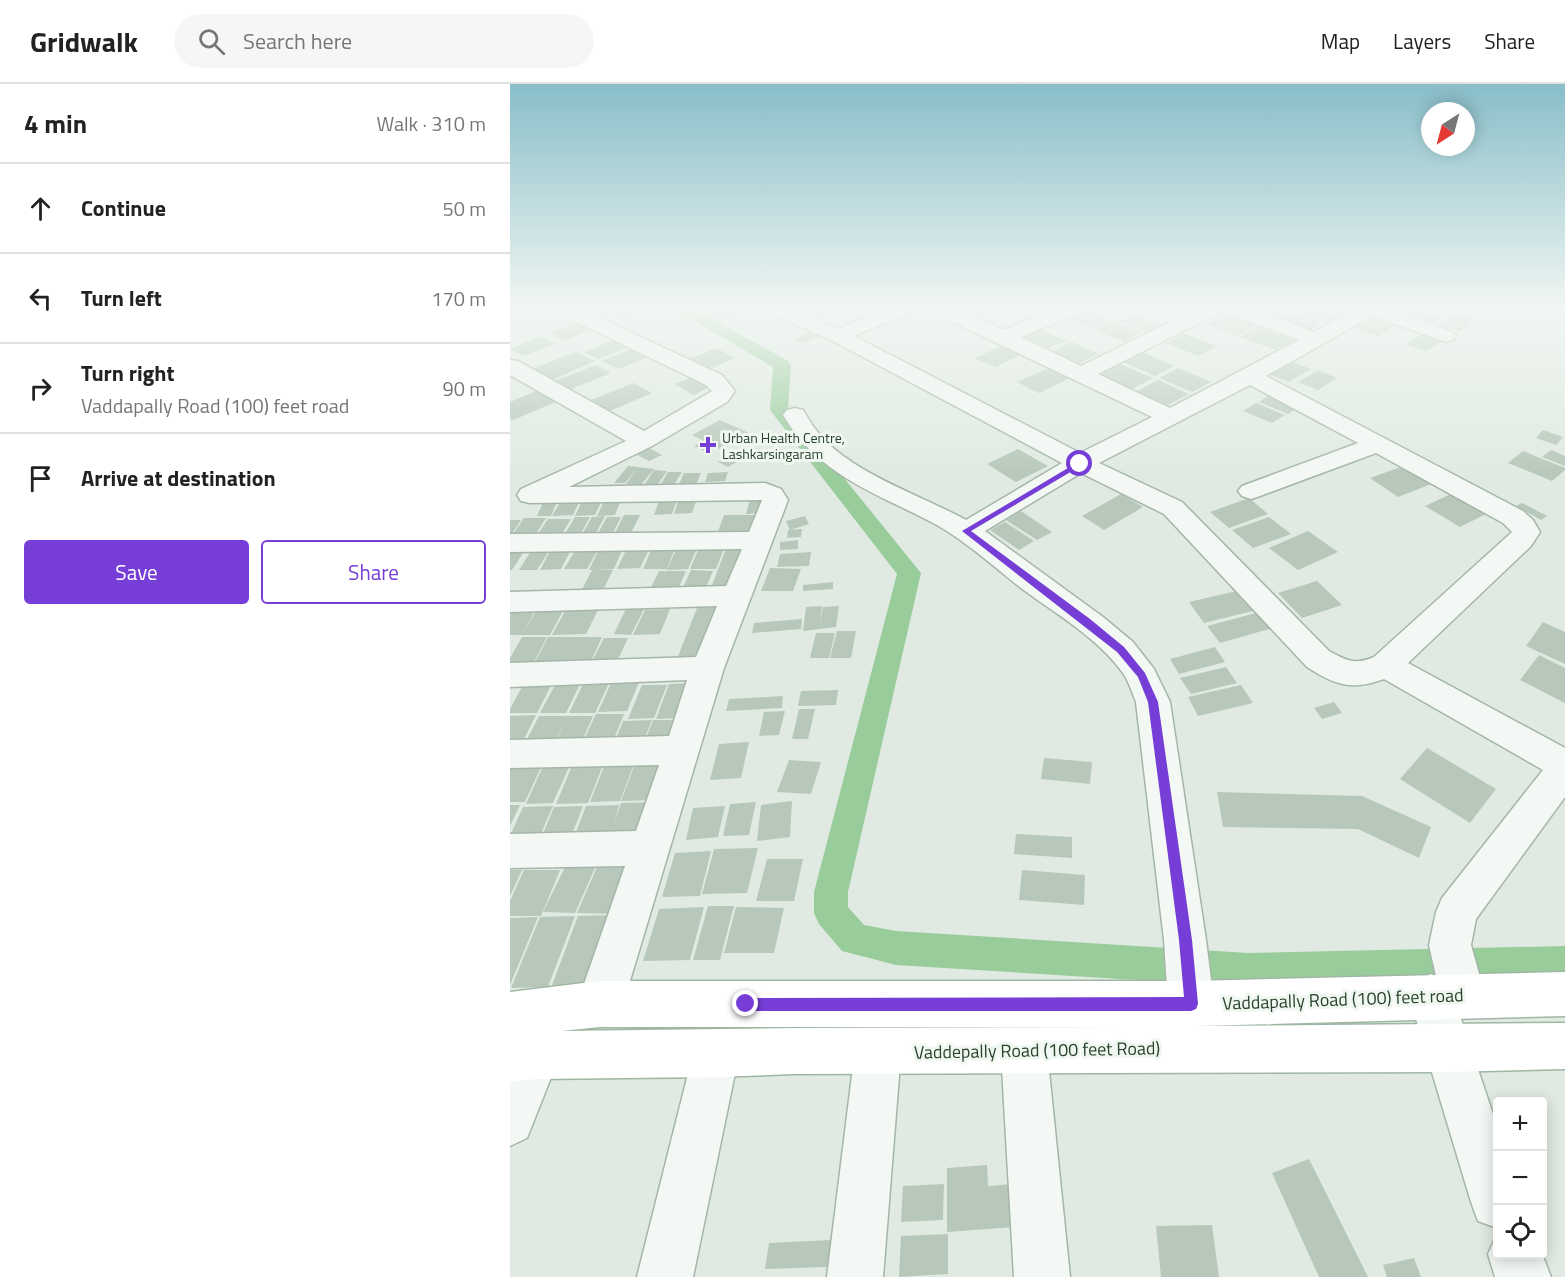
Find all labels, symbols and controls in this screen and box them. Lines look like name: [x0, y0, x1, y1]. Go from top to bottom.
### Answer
search box: [174, 14, 594, 68]
text: Gridwalk: [30, 20, 138, 63]
text: Search here: [243, 24, 352, 58]
icon: search: [195, 25, 228, 58]
text: Map: [1321, 25, 1360, 57]
text: Layers: [1393, 25, 1451, 57]
text: Share: [1484, 25, 1535, 57]
north arrow: [1421, 102, 1475, 156]
text: 4 min: [24, 104, 87, 143]
text: Walk · 310 m: [377, 108, 486, 139]
text: Continue: [81, 191, 166, 225]
icon: ahead: [24, 192, 57, 225]
text: 50 m: [442, 193, 486, 224]
text: Turn left: [81, 281, 162, 315]
icon: left: [24, 282, 57, 315]
text: 170 m: [431, 283, 486, 314]
text: Turn right: [81, 356, 175, 390]
icon: right: [24, 372, 57, 405]
text: 90 m: [442, 373, 486, 404]
text: Vaddapally Road (100) feet road: [81, 390, 349, 421]
place label: Urban Health Centre, Lashkarsingaram: [722, 427, 845, 464]
marker: Urban Health Centre, Lashkarsingaram: [699, 436, 717, 454]
route start: [1066, 450, 1092, 476]
text: Arrive at destination: [81, 461, 276, 495]
icon: arrive: [24, 462, 57, 495]
button: Save: [24, 540, 249, 604]
button: Share: [261, 540, 486, 604]
street label: Vaddapally Road (100) feet road: [1222, 981, 1464, 1017]
route end: [732, 990, 758, 1016]
street label: Vaddepally Road (100 feet Road): [914, 1034, 1160, 1066]
map controls: [1493, 1097, 1547, 1259]
button: +: [1493, 1097, 1547, 1151]
button: −: [1493, 1151, 1547, 1205]
button: locate: [1493, 1205, 1547, 1259]

